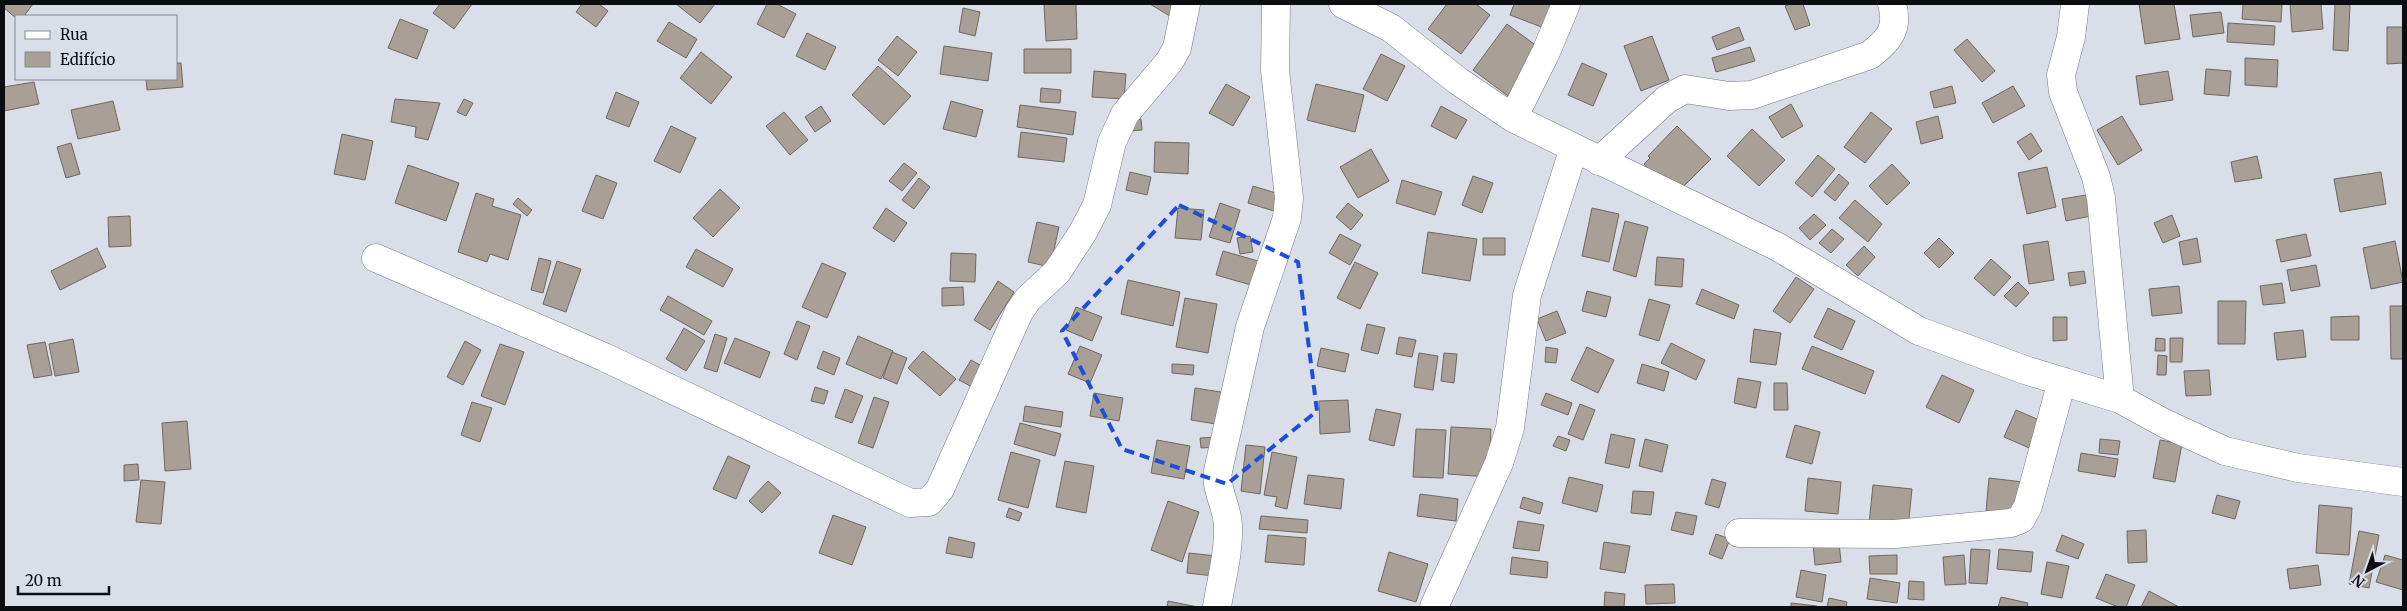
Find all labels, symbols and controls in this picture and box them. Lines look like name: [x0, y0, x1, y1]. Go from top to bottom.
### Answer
legend: [15, 15, 178, 80]
text: Rua: [60, 25, 88, 44]
text: Edifício: [60, 50, 116, 69]
north arrow: [2342, 546, 2392, 596]
scale bar: [18, 564, 109, 596]
text: N: [2348, 570, 2369, 591]
text: 20 m: [25, 571, 62, 590]

